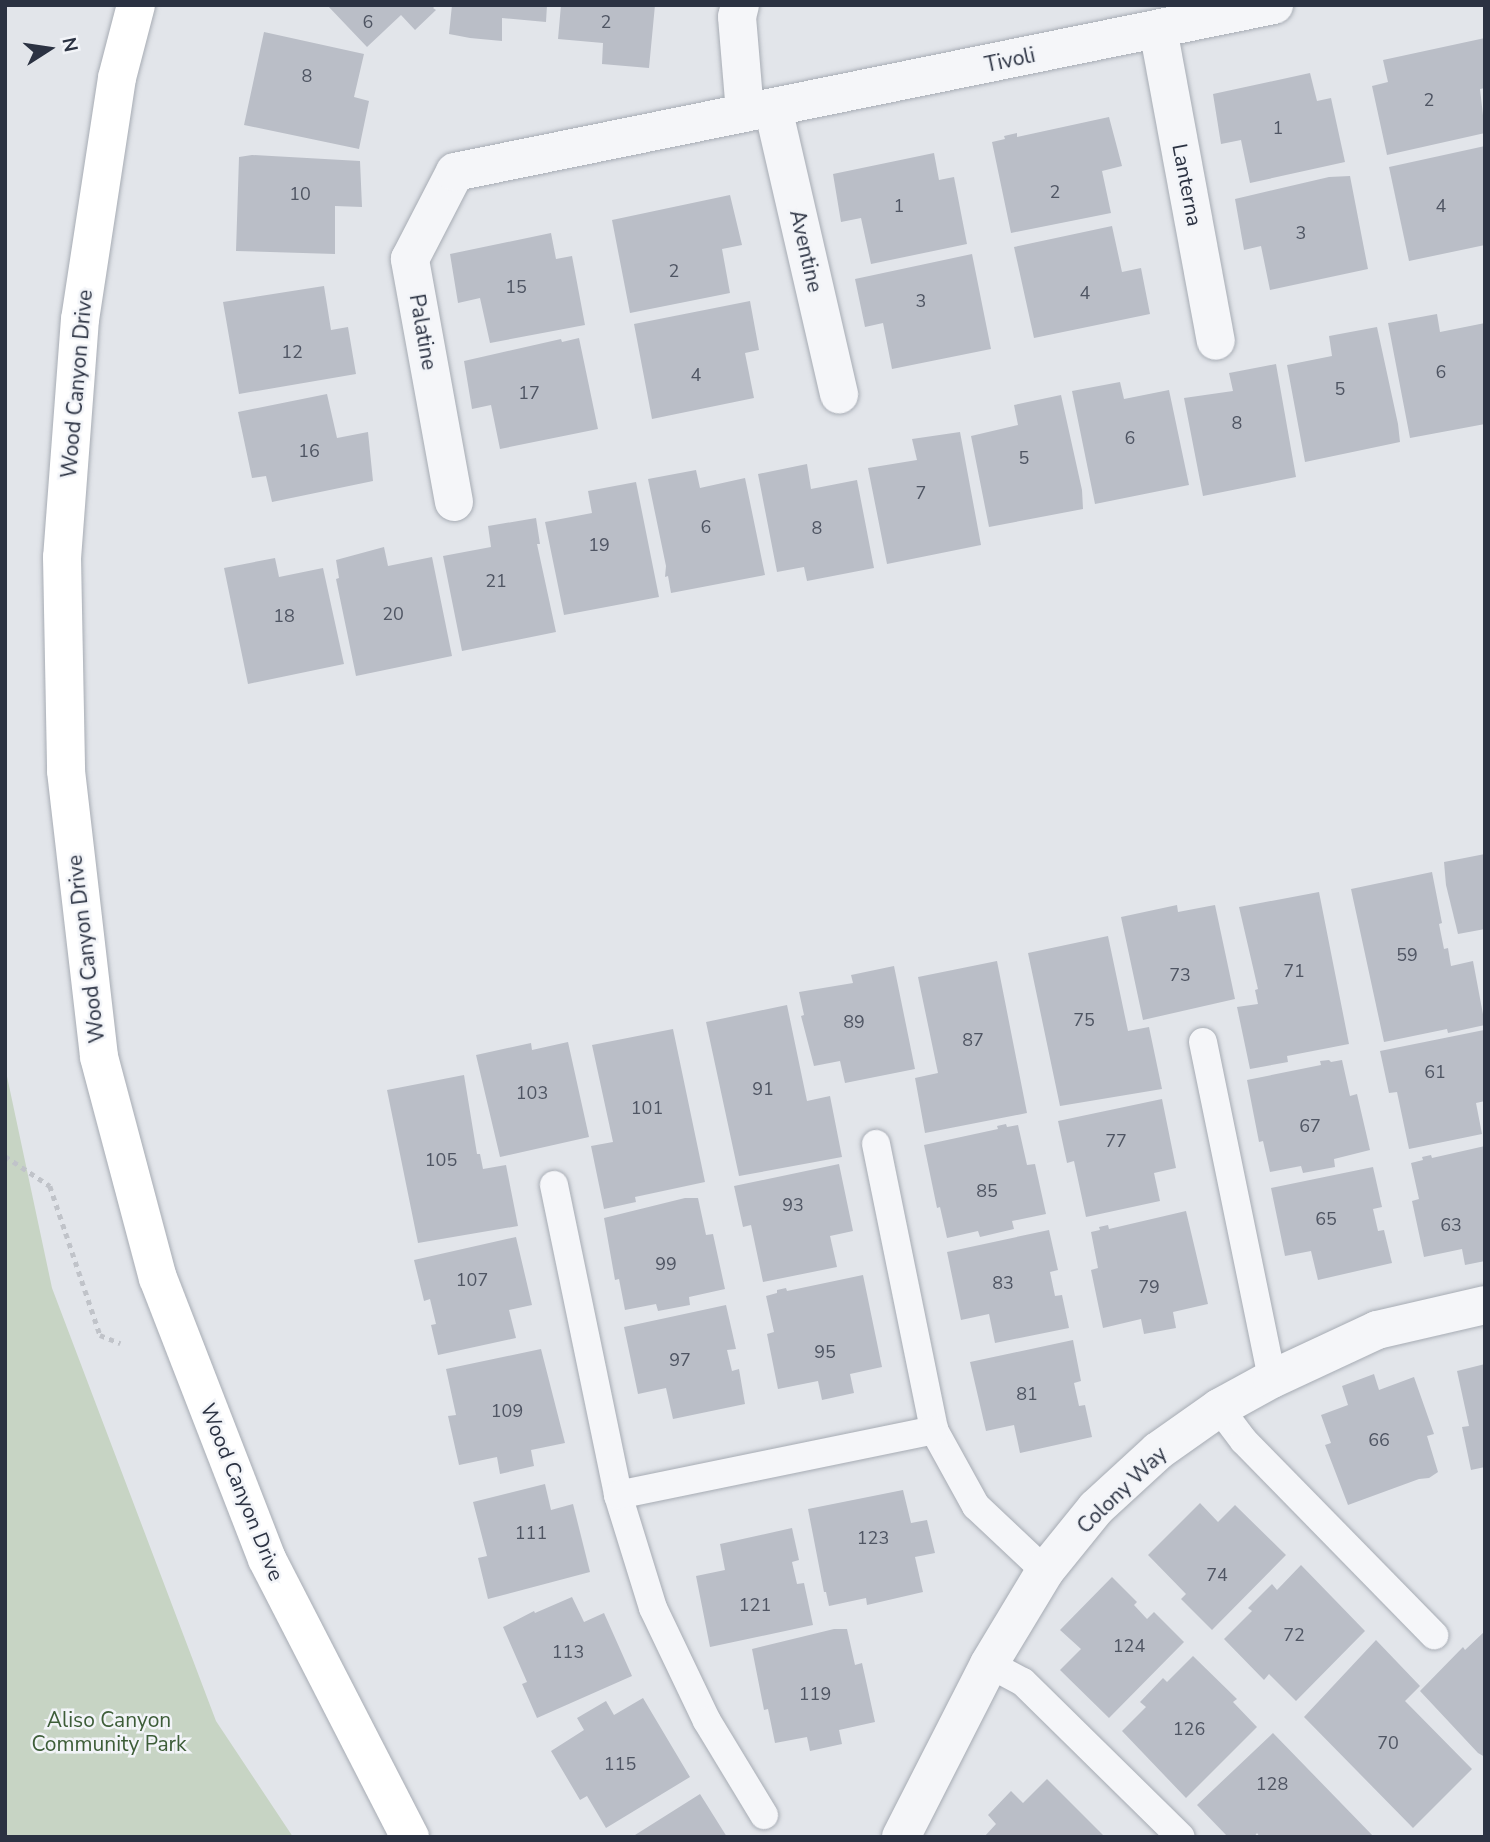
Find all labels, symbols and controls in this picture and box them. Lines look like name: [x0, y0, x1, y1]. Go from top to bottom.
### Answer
house number: 6: [363, 11, 373, 33]
house number: 2: [601, 11, 611, 33]
north arrow: [14, 14, 84, 84]
text: N: [55, 35, 84, 54]
street label: Tivoli: [982, 42, 1038, 78]
house number: 8: [302, 65, 312, 87]
house number: 2: [1424, 89, 1434, 111]
house number: 1: [1273, 117, 1283, 139]
street label: Lanterna: [1167, 142, 1207, 228]
house number: 2: [1050, 181, 1060, 203]
house number: 10: [289, 183, 311, 205]
house number: 1: [894, 195, 904, 217]
house number: 4: [1436, 195, 1446, 217]
street label: Aventine: [784, 207, 828, 295]
house number: 3: [1296, 222, 1306, 244]
house number: 2: [669, 260, 679, 282]
house number: 15: [505, 276, 527, 298]
house number: 4: [1080, 282, 1090, 304]
street label: Wood Canyon Drive: [56, 289, 98, 479]
house number: 3: [916, 290, 926, 312]
street label: Palatine: [404, 292, 442, 372]
house number: 12: [281, 341, 303, 363]
house number: 6: [1436, 361, 1446, 383]
house number: 4: [691, 364, 701, 386]
house number: 5: [1335, 378, 1345, 400]
house number: 17: [518, 382, 540, 404]
house number: 8: [1232, 412, 1242, 434]
house number: 6: [1125, 427, 1135, 449]
house number: 16: [298, 440, 320, 462]
house number: 5: [1019, 447, 1029, 469]
house number: 7: [916, 482, 926, 504]
house number: 6: [701, 516, 711, 538]
house number: 8: [812, 517, 822, 539]
house number: 19: [588, 534, 610, 556]
house number: 21: [485, 570, 507, 592]
house number: 20: [382, 603, 404, 625]
house number: 18: [273, 605, 295, 627]
street label: Wood Canyon Drive: [62, 854, 110, 1044]
house number: 59: [1396, 944, 1418, 966]
house number: 71: [1283, 960, 1305, 982]
house number: 73: [1169, 964, 1191, 986]
house number: 75: [1073, 1009, 1095, 1031]
house number: 89: [843, 1011, 865, 1033]
house number: 87: [962, 1029, 984, 1051]
house number: 61: [1424, 1061, 1446, 1083]
house number: 91: [752, 1078, 774, 1100]
house number: 103: [516, 1082, 548, 1104]
house number: 101: [631, 1097, 663, 1119]
house number: 67: [1299, 1115, 1321, 1137]
house number: 77: [1105, 1130, 1127, 1152]
house number: 105: [425, 1149, 457, 1171]
house number: 85: [976, 1180, 998, 1202]
house number: 93: [782, 1194, 804, 1216]
house number: 65: [1315, 1208, 1337, 1230]
house number: 63: [1440, 1214, 1462, 1236]
house number: 99: [655, 1253, 677, 1275]
house number: 107: [456, 1269, 488, 1291]
house number: 83: [992, 1272, 1014, 1294]
house number: 79: [1138, 1276, 1160, 1298]
house number: 95: [814, 1341, 836, 1363]
house number: 97: [669, 1349, 691, 1371]
house number: 81: [1016, 1383, 1038, 1405]
street label: Wood Canyon Drive: [195, 1400, 289, 1584]
house number: 109: [491, 1400, 523, 1422]
house number: 66: [1368, 1429, 1390, 1451]
street label: Colony Way: [1072, 1441, 1172, 1539]
house number: 111: [515, 1522, 547, 1544]
house number: 123: [857, 1527, 889, 1549]
house number: 74: [1206, 1564, 1228, 1586]
house number: 121: [739, 1594, 771, 1616]
house number: 72: [1283, 1624, 1305, 1646]
house number: 124: [1113, 1635, 1145, 1657]
house number: 113: [552, 1641, 584, 1663]
house number: 119: [799, 1683, 831, 1705]
park label: Aliso Canyon Community Park: [31, 1707, 187, 1757]
house number: 126: [1173, 1718, 1205, 1740]
house number: 70: [1377, 1732, 1399, 1754]
house number: 115: [604, 1753, 636, 1775]
house number: 128: [1256, 1773, 1288, 1795]

